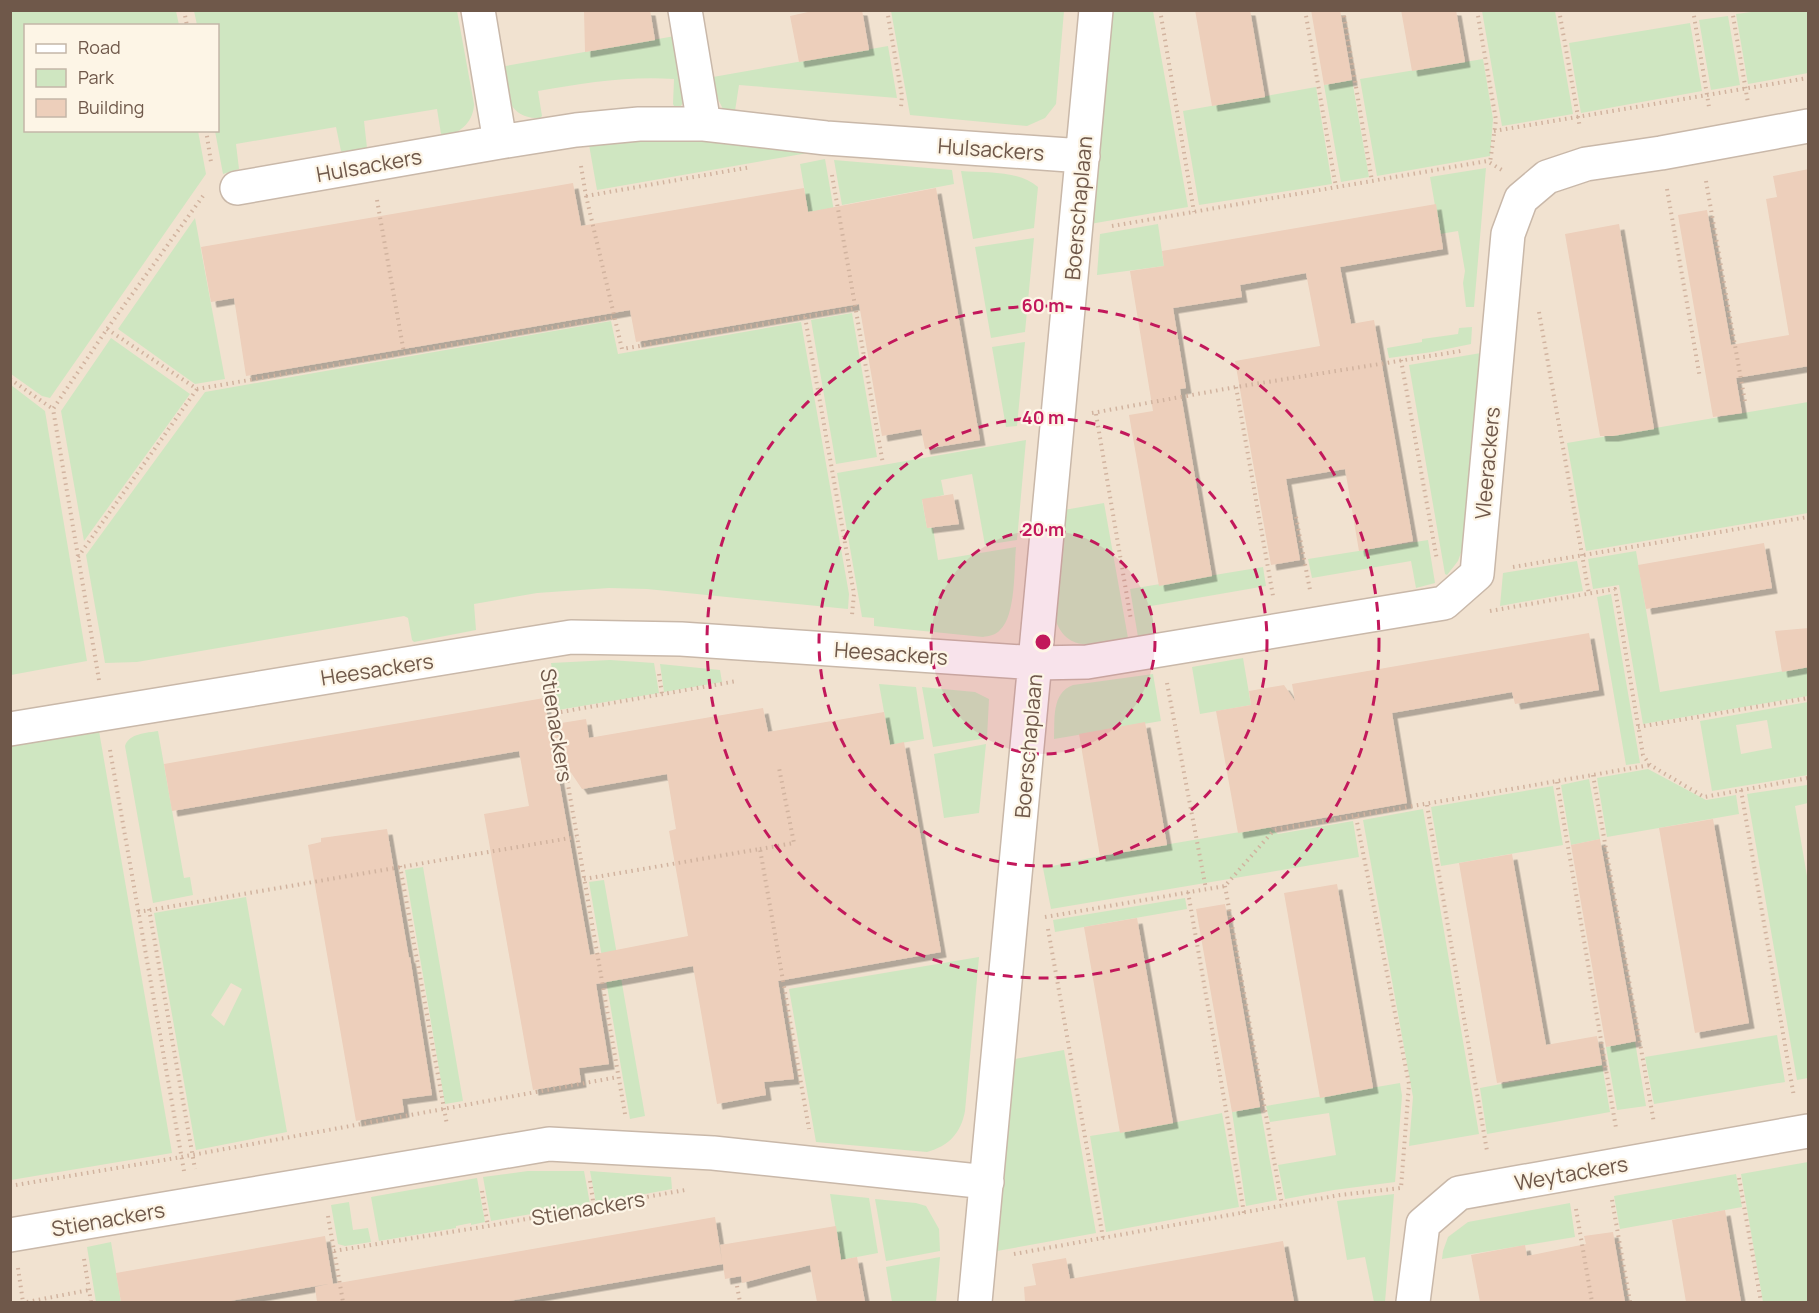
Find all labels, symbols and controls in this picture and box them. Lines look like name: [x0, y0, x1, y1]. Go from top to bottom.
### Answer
legend: [24, 24, 219, 132]
text: Road: [78, 35, 121, 59]
text: Park: [78, 65, 115, 89]
text: Building: [78, 95, 144, 119]
street label: Hulsackers: [937, 131, 1045, 167]
street label: Boerschaplaan: [1058, 135, 1098, 281]
street label: Hulsackers: [314, 142, 424, 188]
text: 60 m: [1022, 293, 1064, 317]
text: 40 m: [1022, 405, 1064, 429]
street label: Vleerackers: [1468, 406, 1506, 520]
text: 20 m: [1022, 517, 1064, 541]
centre of rings: [1033, 632, 1053, 652]
street label: Heesackers: [833, 635, 949, 671]
street label: Heesackers: [319, 646, 435, 692]
street label: Stienackers: [534, 666, 580, 784]
street label: Boerschaplaan: [1008, 673, 1048, 819]
street label: Weytackers: [1512, 1149, 1630, 1197]
street label: Stienackers: [529, 1184, 647, 1232]
street label: Stienackers: [49, 1195, 167, 1243]

